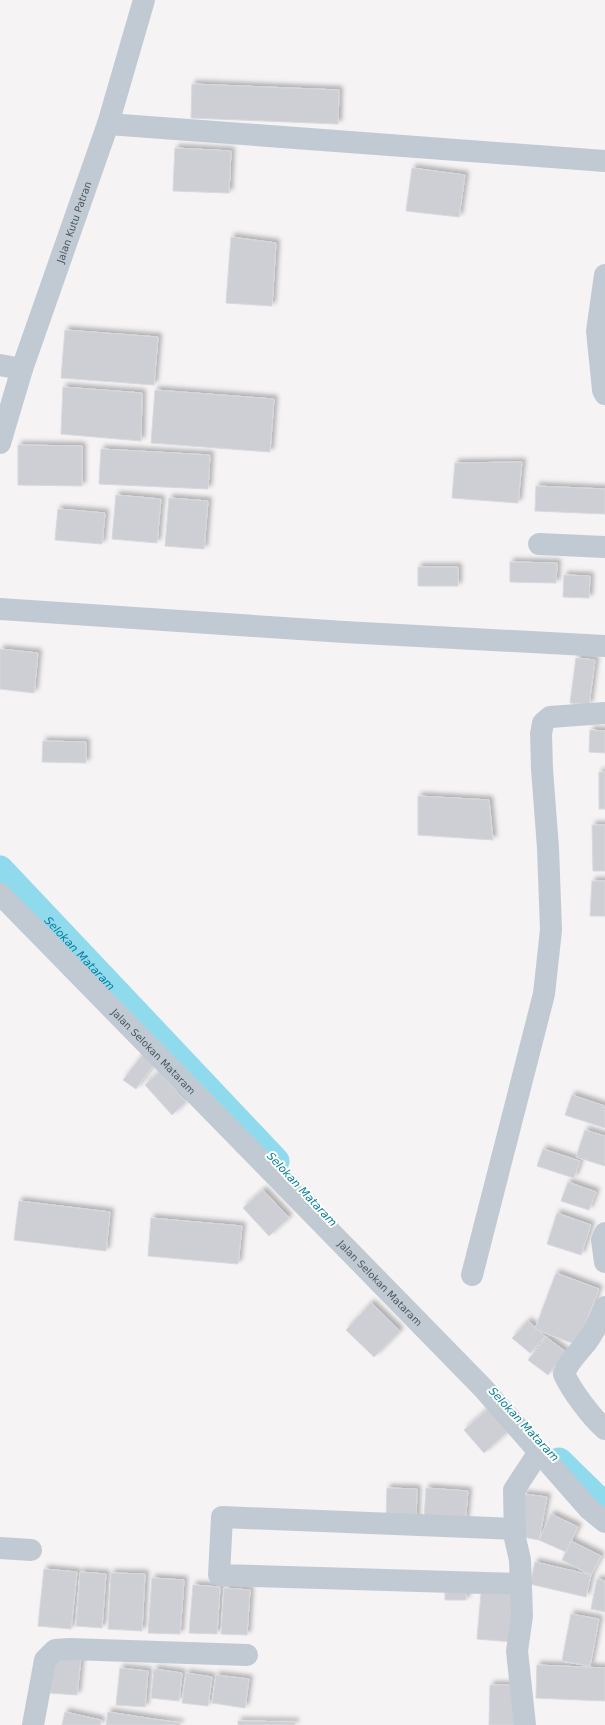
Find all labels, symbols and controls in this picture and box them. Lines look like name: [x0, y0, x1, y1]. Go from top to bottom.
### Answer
street label: Jalan Kutu Patran: [54, 180, 93, 265]
water label: Selokan Mataram: [41, 914, 117, 993]
street label: Jalan Selokan Mataram: [109, 1006, 198, 1097]
water label: Selokan Mataram: [264, 1150, 339, 1229]
street label: Jalan Selokan Mataram: [335, 1238, 424, 1328]
water label: Selokan Mataram: [486, 1385, 561, 1464]

